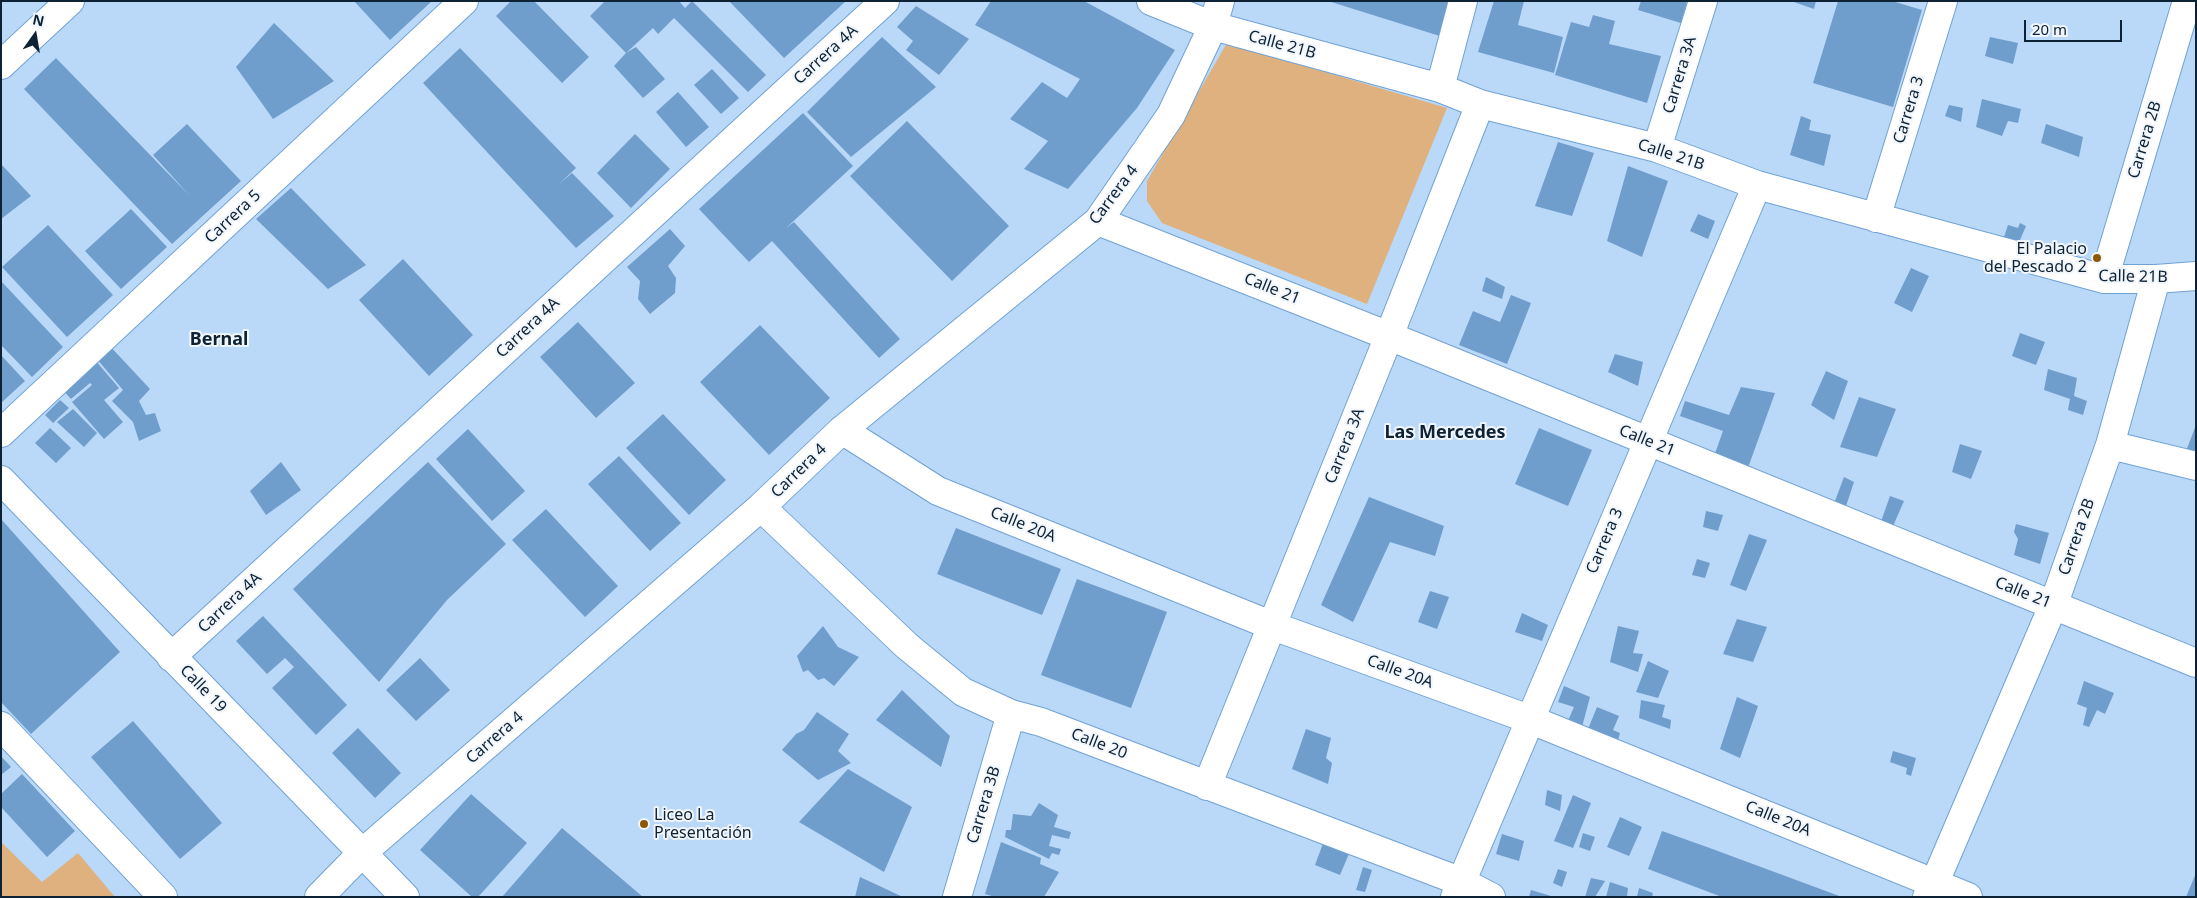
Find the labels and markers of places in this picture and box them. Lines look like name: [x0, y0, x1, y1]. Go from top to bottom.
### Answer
place label: El Palacio del Pescado 2: [1984, 239, 2087, 277]
marker: El Palacio del Pescado 2: [2091, 252, 2103, 264]
place label: Liceo La Presentación: [654, 805, 752, 843]
marker: Liceo La Presentación: [638, 818, 650, 830]

